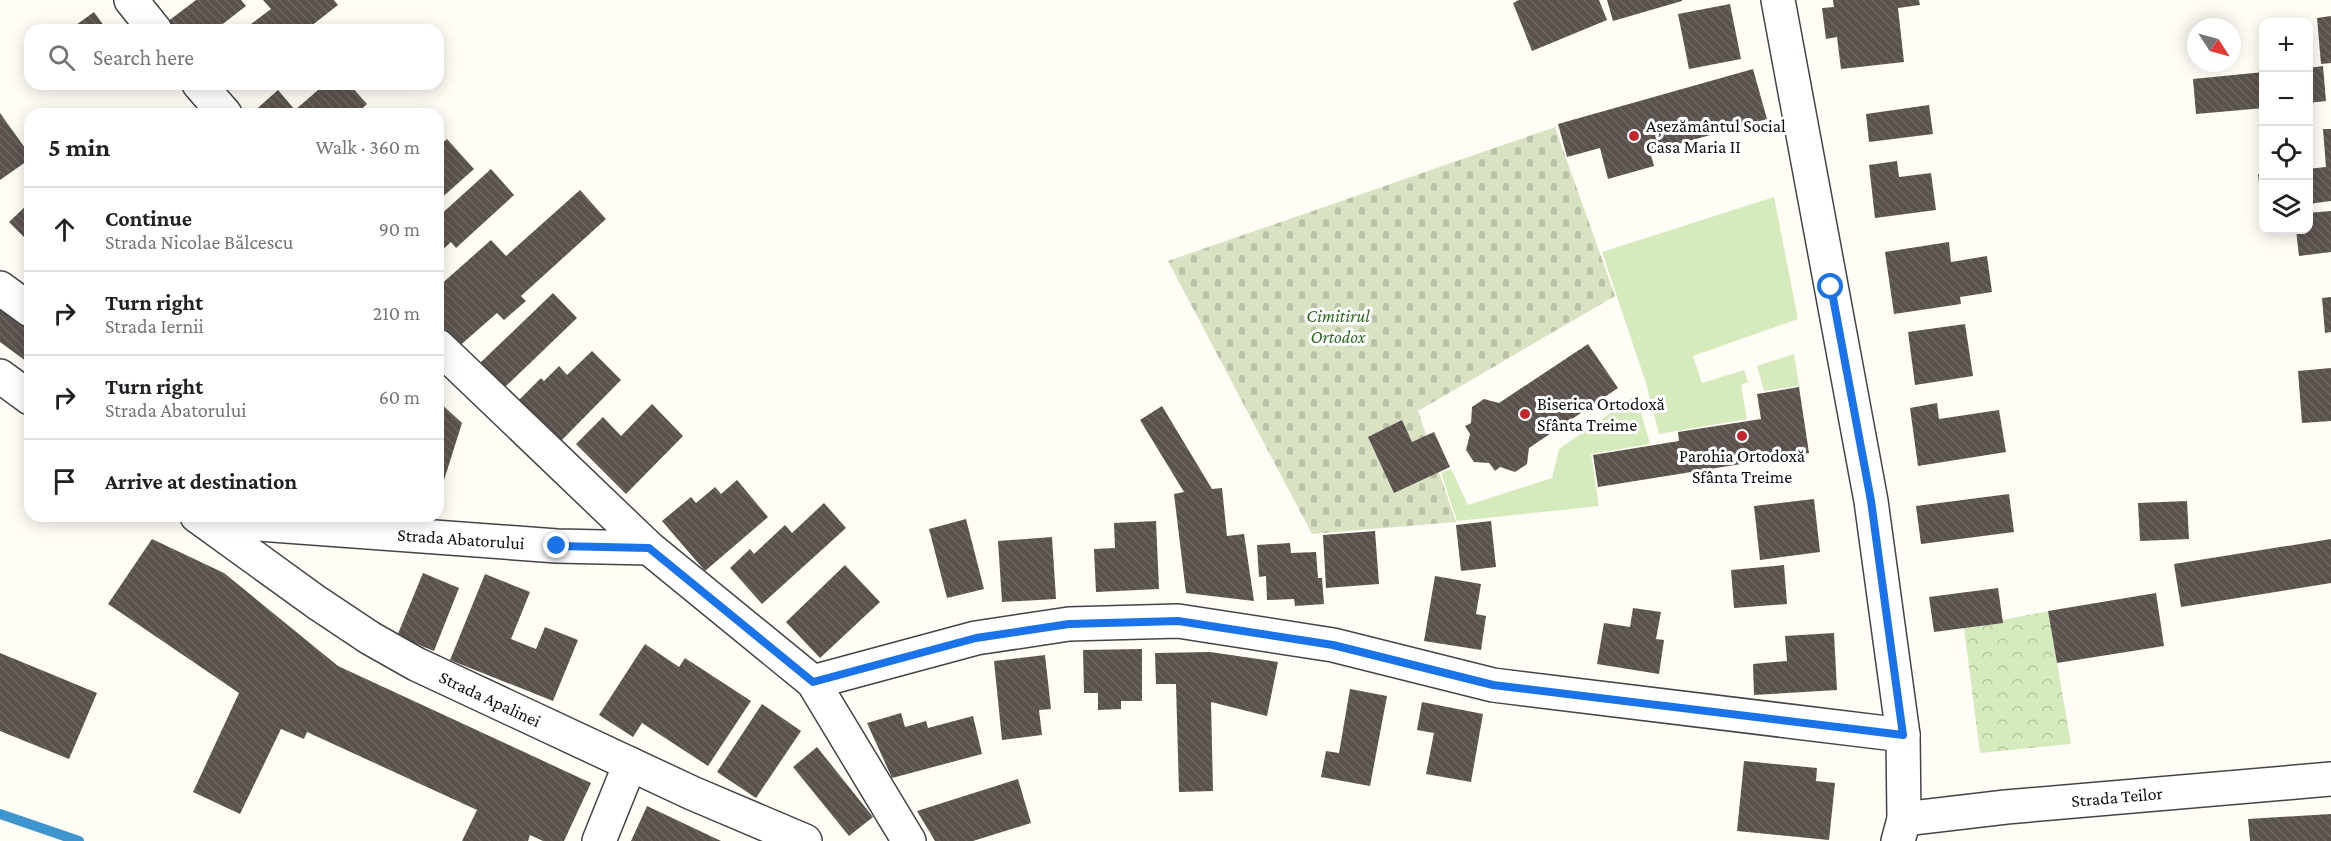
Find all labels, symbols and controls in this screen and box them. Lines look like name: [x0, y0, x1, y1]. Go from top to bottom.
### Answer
north arrow: [2187, 18, 2241, 72]
map controls: [2259, 18, 2313, 234]
button: +: [2259, 18, 2313, 72]
search box: [24, 24, 444, 90]
icon: search: [45, 41, 78, 74]
text: Search here: [93, 45, 194, 70]
button: −: [2259, 72, 2313, 126]
place label: Așezământul Social Casa Maria II: [1646, 116, 1786, 157]
button: locate: [2259, 126, 2313, 180]
marker: Așezământul Social Casa Maria II: [1627, 129, 1641, 143]
text: 5 min: [48, 133, 110, 162]
text: Walk · 360 m: [315, 136, 420, 158]
button: layers: [2259, 180, 2313, 234]
text: Continue: [105, 206, 192, 231]
icon: ahead: [48, 213, 81, 246]
text: 90 m: [379, 218, 420, 240]
text: Strada Nicolae Bălcescu: [105, 231, 293, 253]
route start: [1817, 273, 1843, 299]
text: Turn right: [105, 290, 203, 315]
icon: right: [48, 297, 81, 330]
text: 210 m: [373, 302, 420, 324]
park label: Cimitirul Ortodox: [1306, 306, 1370, 347]
text: Strada Iernii: [105, 315, 204, 337]
text: Turn right: [105, 374, 203, 399]
icon: right: [48, 381, 81, 414]
text: 60 m: [379, 386, 420, 408]
place label: Biserica Ortodoxă Sfânta Treime: [1537, 394, 1665, 435]
text: Strada Abatorului: [105, 399, 247, 421]
marker: Biserica Ortodoxă Sfânta Treime: [1518, 407, 1532, 421]
marker: Parohia Ortodoxă Sfânta Treime: [1735, 429, 1749, 443]
place label: Parohia Ortodoxă Sfânta Treime: [1679, 446, 1805, 487]
icon: arrive: [48, 465, 81, 498]
text: Arrive at destination: [105, 469, 297, 494]
street label: Strada Abatorului: [397, 525, 526, 553]
route end: [543, 532, 569, 558]
street label: Strada Apalinei: [436, 667, 544, 731]
street label: Strada Teilor: [2070, 783, 2164, 811]

